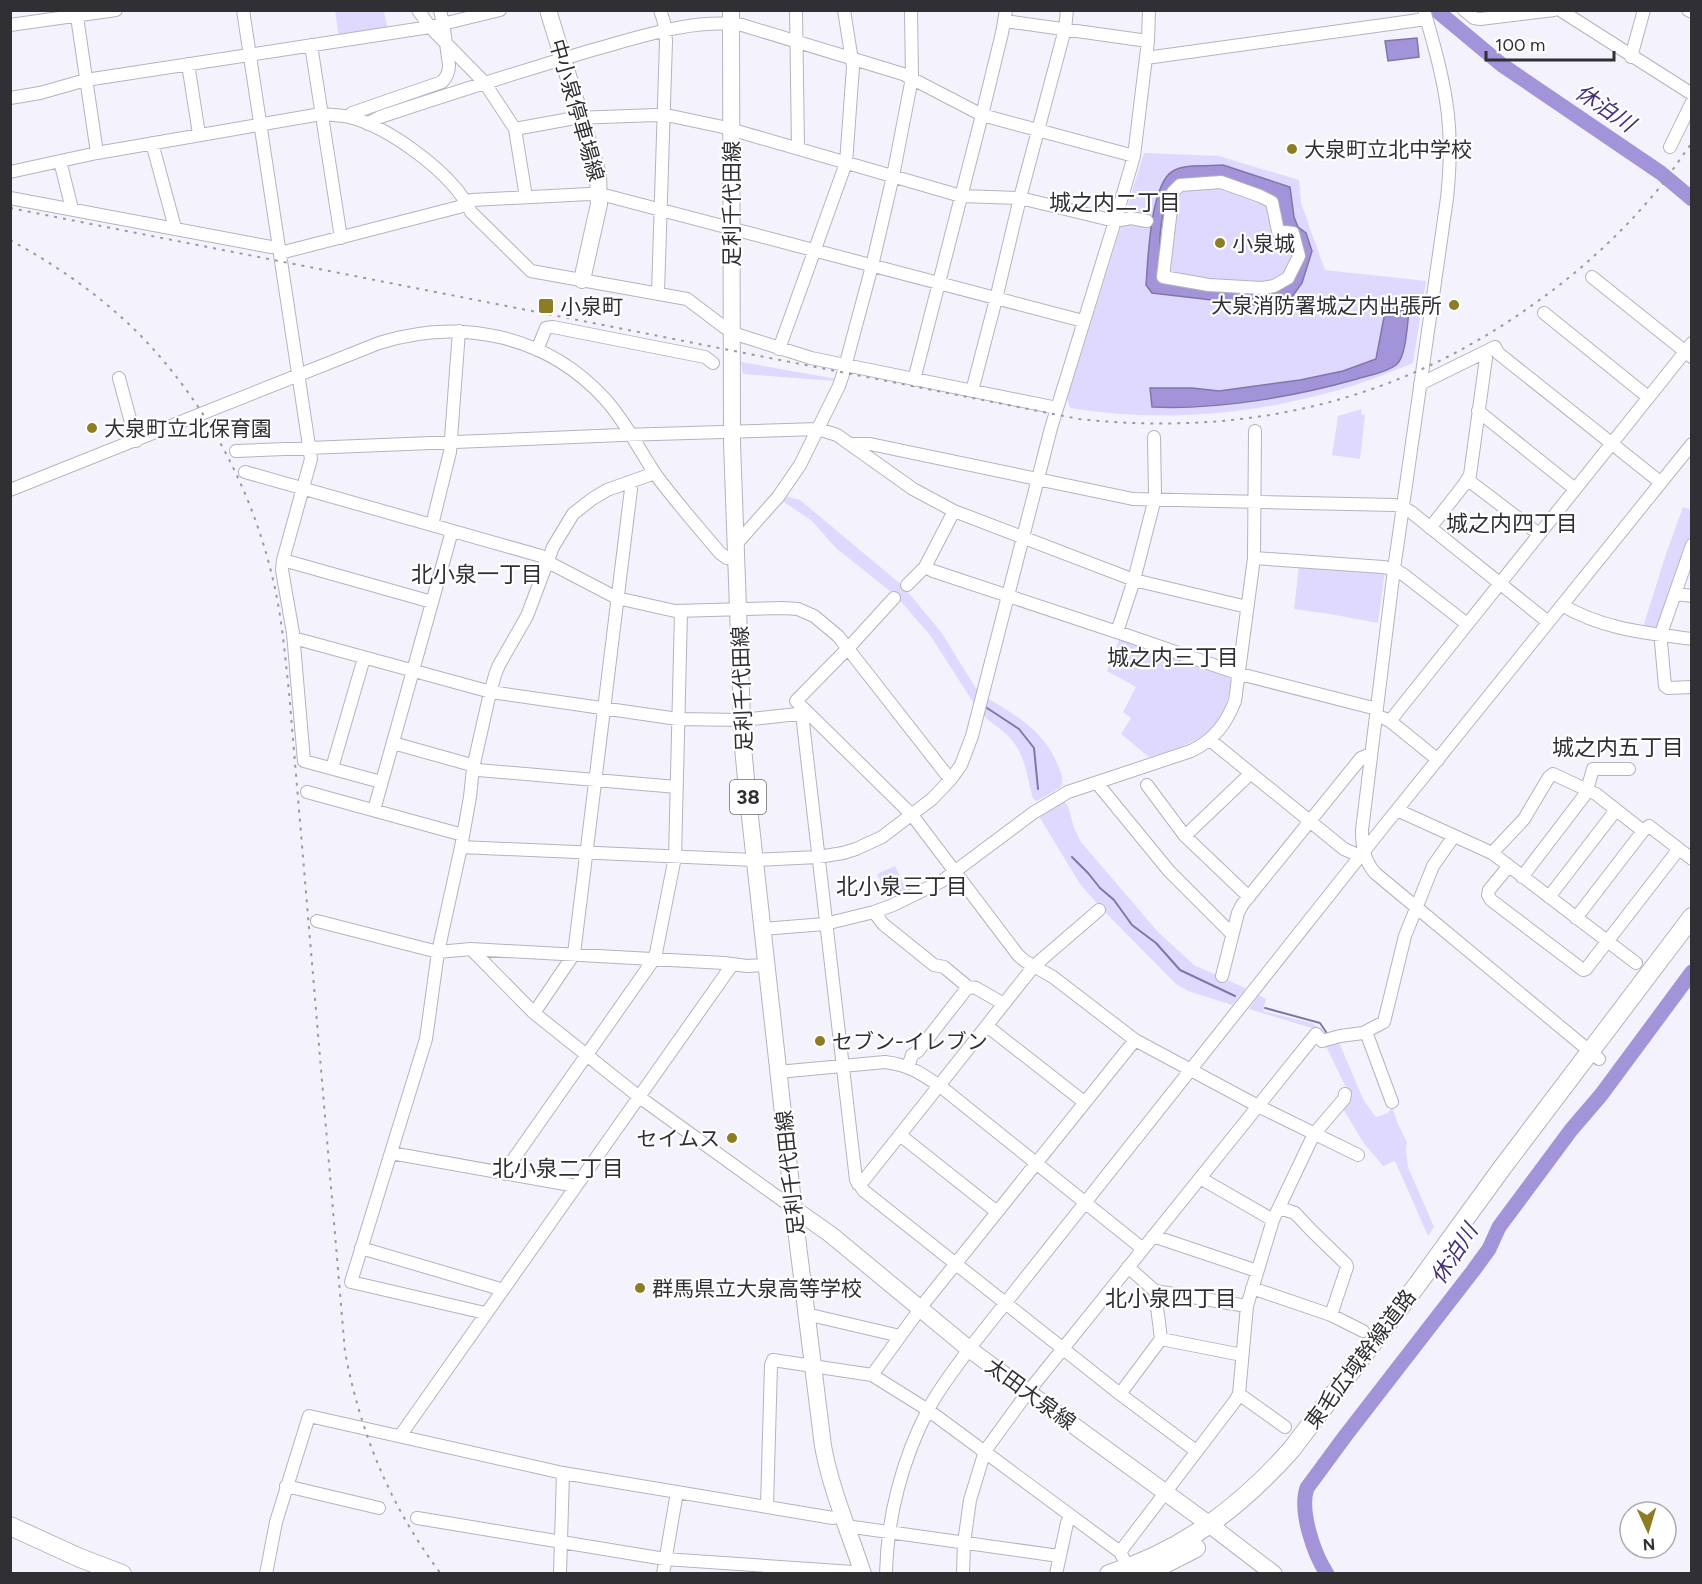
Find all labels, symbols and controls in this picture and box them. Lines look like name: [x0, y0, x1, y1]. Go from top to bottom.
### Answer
scale bar: [1486, 24, 1614, 62]
text: 100 m: [1495, 34, 1545, 56]
street label: 中小泉停車場線: [545, 36, 609, 184]
water label: 休泊川: [1570, 78, 1642, 139]
place label: 大泉町立北中学校: [1304, 137, 1472, 162]
street label: 足利千代田線: [719, 141, 744, 267]
marker: 大泉町立北中学校: [1285, 142, 1299, 156]
district label: 城之内二丁目: [1049, 189, 1181, 216]
place label: 小泉城: [1232, 231, 1295, 256]
marker: 小泉城: [1213, 236, 1227, 250]
place label: 大泉消防署城之内出張所: [1211, 293, 1442, 318]
place label: 小泉町: [560, 294, 623, 319]
marker: 小泉町: [537, 297, 555, 315]
marker: 大泉消防署城之内出張所: [1447, 298, 1461, 312]
place label: 大泉町立北保育園: [104, 416, 272, 441]
marker: 大泉町立北保育園: [85, 421, 99, 435]
district label: 城之内四丁目: [1446, 510, 1578, 537]
district label: 北小泉一丁目: [411, 561, 543, 588]
street label: 足利千代田線: [727, 626, 757, 752]
district label: 城之内三丁目: [1107, 644, 1239, 671]
district label: 城之内五丁目: [1552, 734, 1684, 761]
road number: 38: [730, 780, 766, 814]
district label: 北小泉三丁目: [836, 873, 968, 900]
place label: セブン-イレブン: [832, 1029, 988, 1054]
marker: セブン-イレブン: [813, 1034, 827, 1048]
street label: 足利千代田線: [771, 1109, 809, 1237]
place label: セイムス: [636, 1126, 720, 1151]
marker: セイムス: [725, 1131, 739, 1145]
district label: 北小泉二丁目: [492, 1155, 624, 1182]
water label: 休泊川: [1425, 1217, 1484, 1289]
place label: 群馬県立大泉高等学校: [652, 1276, 862, 1301]
marker: 群馬県立大泉高等学校: [633, 1281, 647, 1295]
street label: 東毛広域幹線道路: [1299, 1284, 1421, 1434]
district label: 北小泉四丁目: [1105, 1285, 1237, 1312]
street label: 太田大泉線: [981, 1353, 1081, 1435]
north arrow: [1618, 1500, 1678, 1560]
text: N: [1642, 1535, 1656, 1554]

